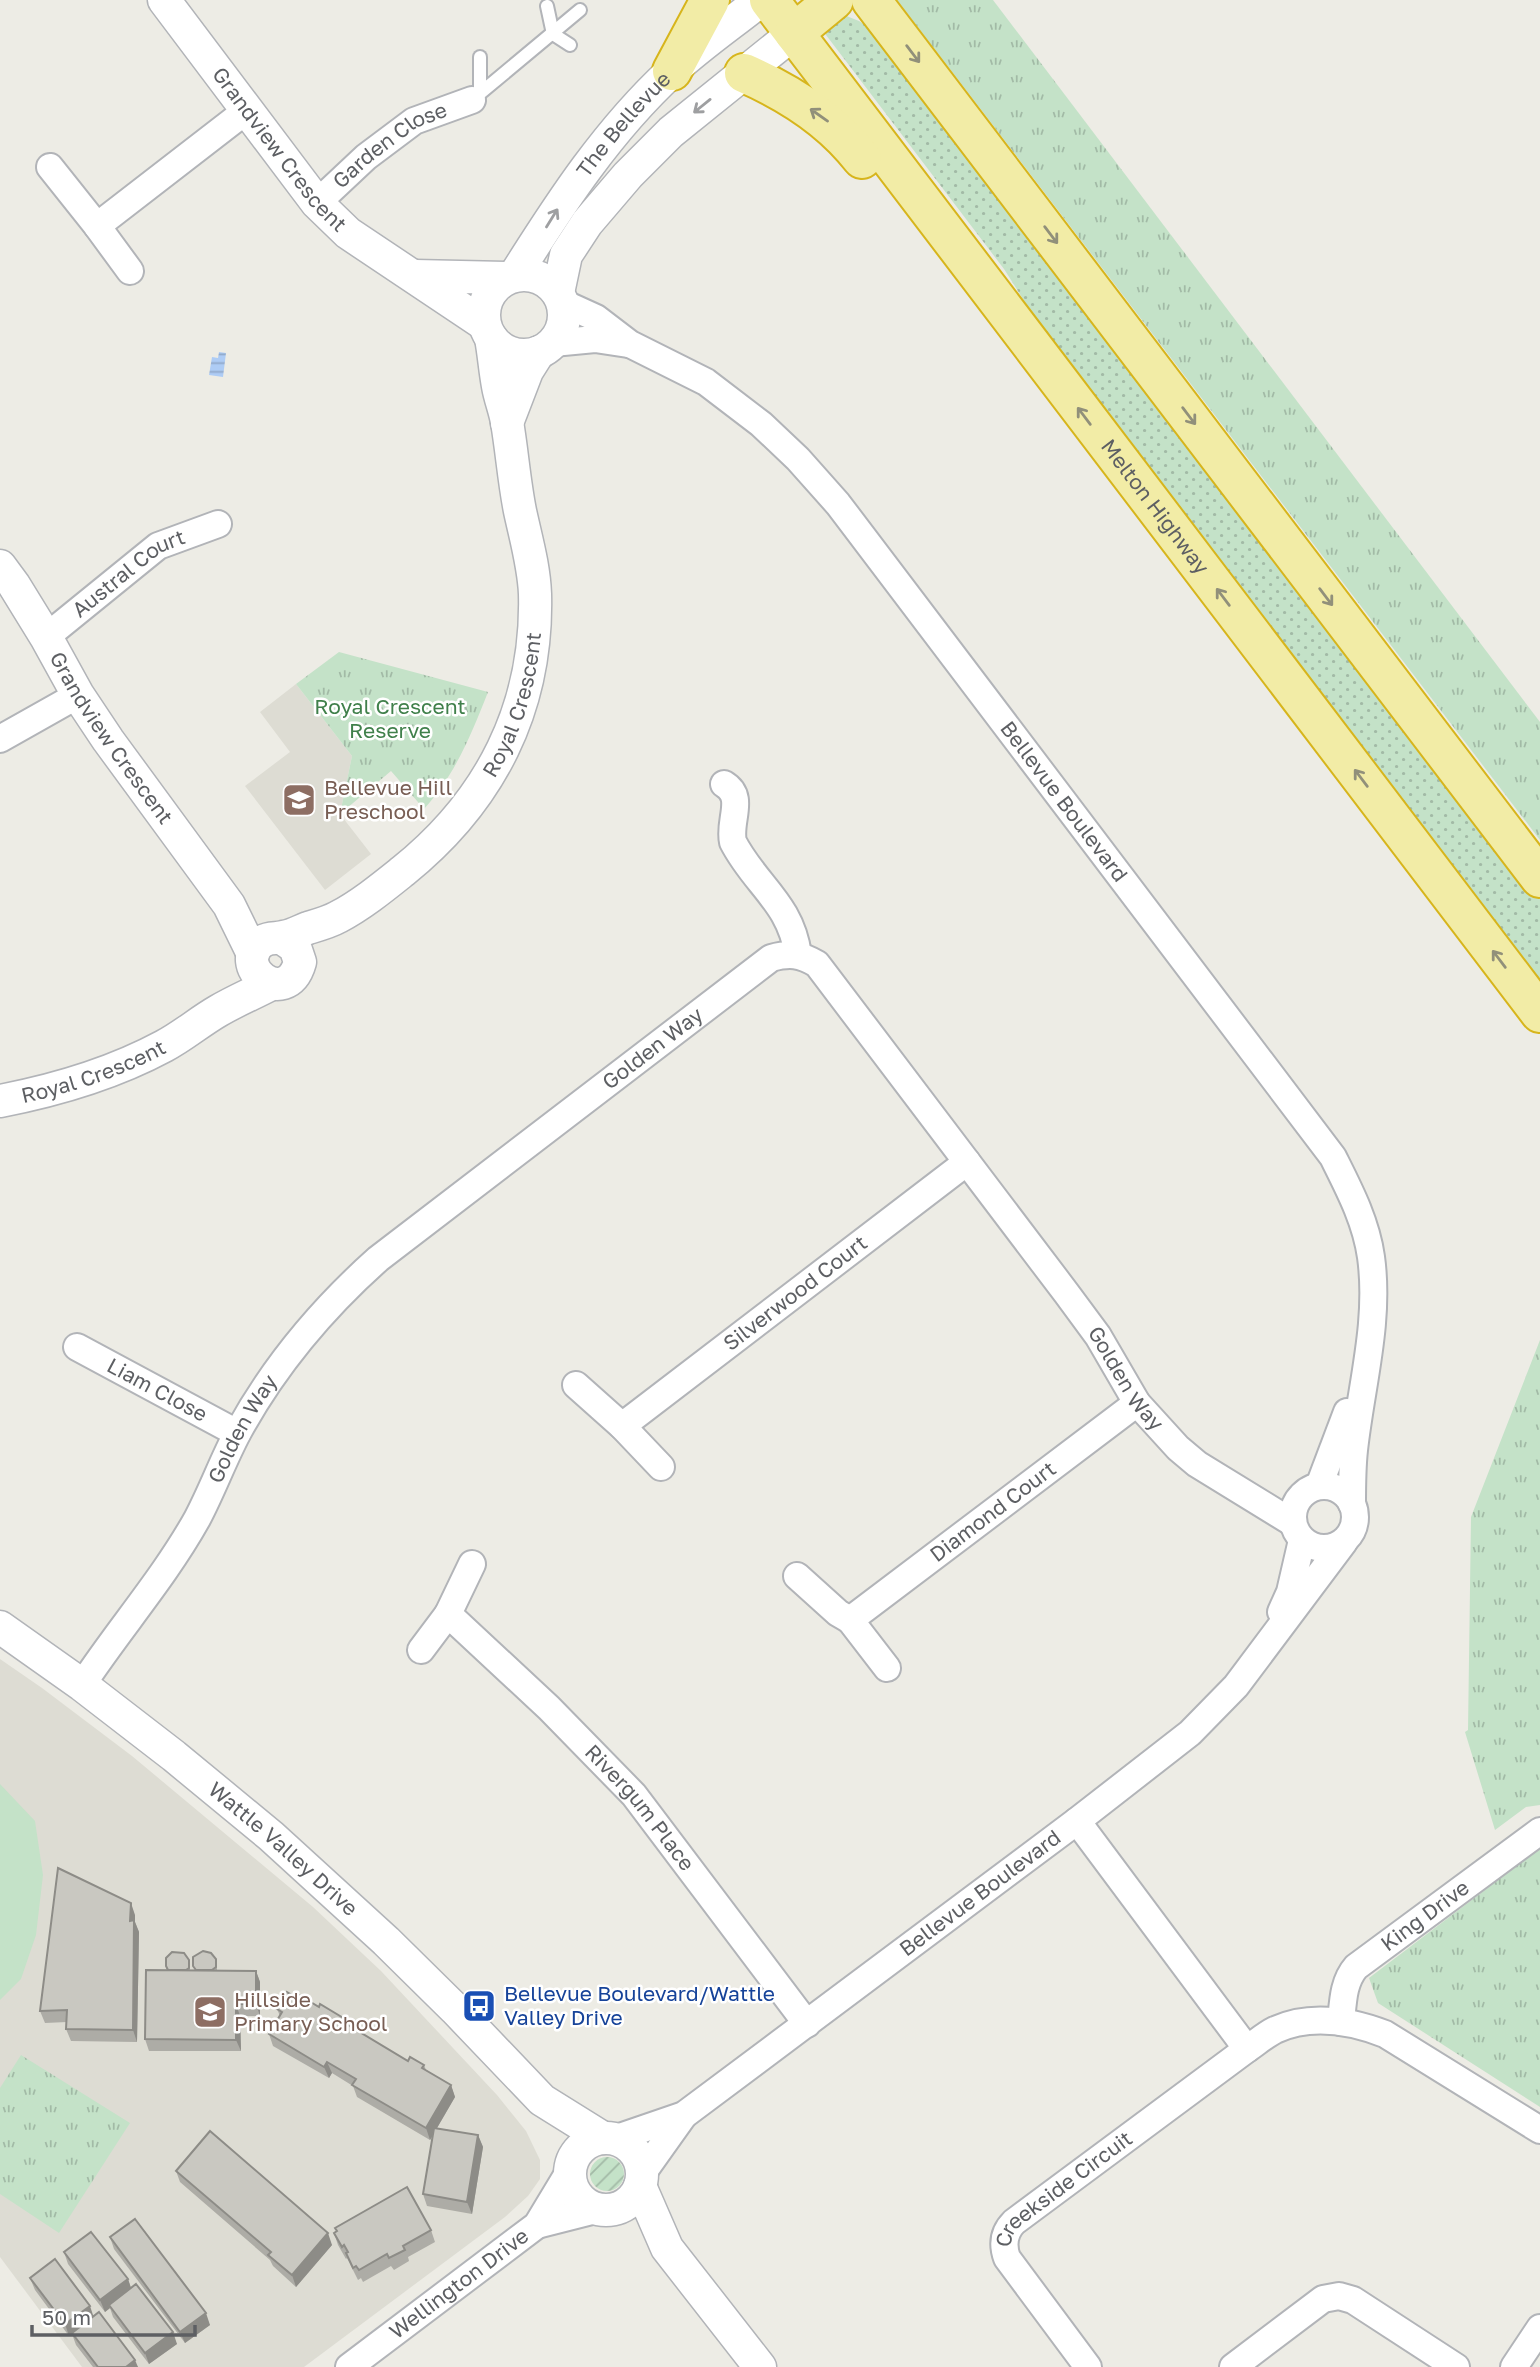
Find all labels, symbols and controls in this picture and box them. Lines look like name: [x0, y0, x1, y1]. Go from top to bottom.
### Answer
one-way arrow: [905, 45, 920, 63]
street label: Grandview Crescent: [207, 62, 353, 237]
street label: The Bellevue: [570, 65, 676, 182]
street label: Garden Close: [327, 96, 450, 194]
one-way arrow: [694, 99, 712, 114]
one-way arrow: [810, 108, 829, 122]
one-way arrow: [544, 209, 559, 228]
one-way arrow: [1043, 225, 1058, 244]
one-way arrow: [1181, 406, 1196, 425]
one-way arrow: [1077, 408, 1092, 426]
street label: Melton Highway: [1096, 434, 1215, 579]
street label: Austral Court: [67, 523, 188, 622]
one-way arrow: [1215, 588, 1230, 607]
one-way arrow: [1318, 588, 1333, 607]
street label: Royal Crescent: [476, 631, 546, 781]
street label: Grandview Crescent: [45, 647, 179, 829]
park label: Royal Crescent Reserve: [314, 693, 466, 743]
street label: Bellevue Boulevard: [995, 716, 1134, 887]
one-way arrow: [1353, 769, 1368, 788]
place label: Bellevue Hill Preschool: [324, 774, 452, 824]
school or university icon: Bellevue Hill Preschool: [280, 781, 318, 819]
one-way arrow: [1491, 950, 1506, 969]
street label: Golden Way: [597, 1001, 708, 1094]
street label: Royal Crescent: [19, 1034, 170, 1108]
street label: Silverwood Court: [718, 1229, 872, 1356]
street label: Golden Way: [1083, 1320, 1170, 1436]
street label: Liam Close: [103, 1352, 212, 1427]
street label: Golden Way: [202, 1369, 282, 1487]
street label: Diamond Court: [924, 1455, 1061, 1567]
street label: Rivergum Place: [580, 1739, 701, 1876]
street label: Wattle Valley Drive: [204, 1776, 364, 1921]
street label: Bellevue Boulevard: [894, 1824, 1065, 1961]
street label: King Drive: [1375, 1874, 1474, 1956]
place label: Bellevue Boulevard/Wattle Valley Drive: [504, 1980, 775, 2030]
place label: Hillside Primary School: [234, 1986, 388, 2036]
bus stop icon: Bellevue Boulevard/Wattle Valley Drive: [460, 1987, 498, 2025]
school or university icon: Hillside Primary School: [191, 1993, 229, 2031]
street label: Creekside Circuit: [990, 2125, 1137, 2249]
street label: Wellington Drive: [384, 2222, 533, 2344]
scale bar: [32, 2294, 194, 2338]
text: 50 m: [42, 2304, 91, 2330]

